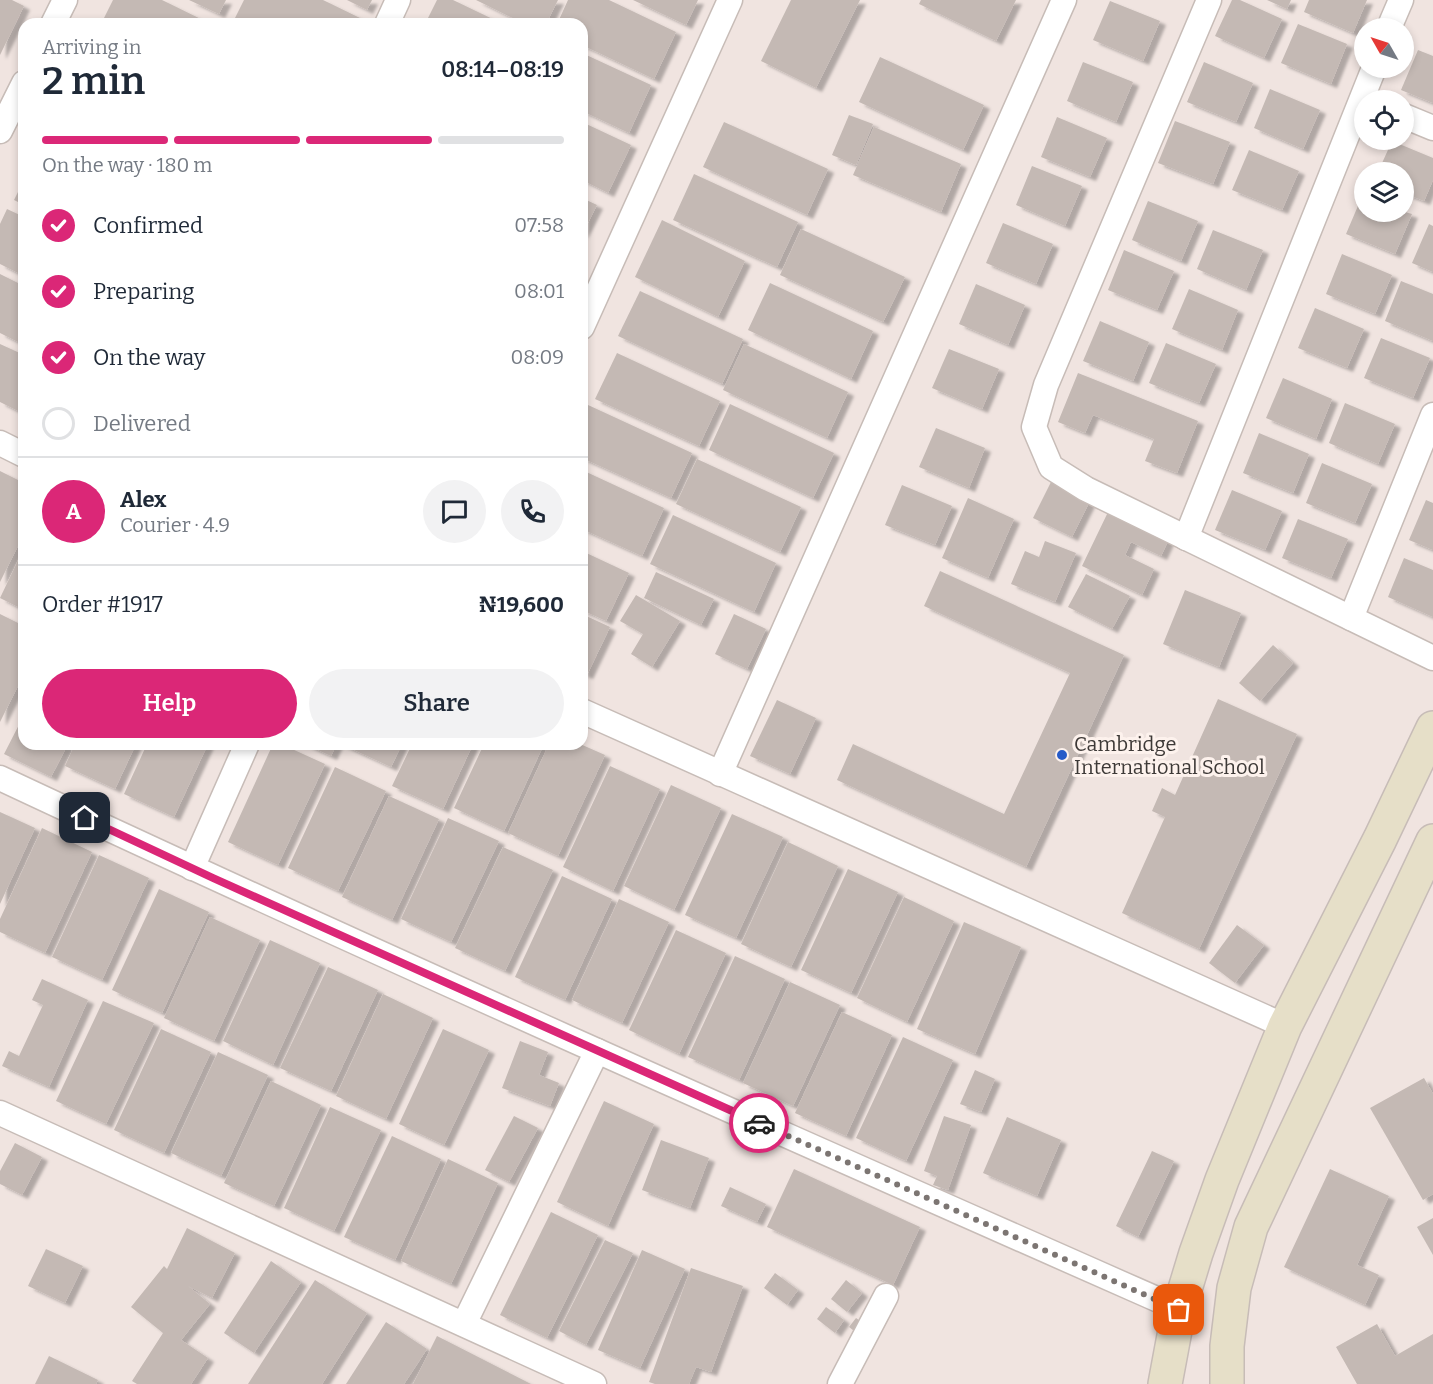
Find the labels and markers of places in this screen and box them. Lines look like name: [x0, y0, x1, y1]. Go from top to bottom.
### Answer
place label: Cambridge International School: [1074, 732, 1265, 779]
marker: Cambridge International School: [1055, 748, 1069, 762]
pin: [59, 792, 110, 843]
pin: [1153, 1284, 1204, 1335]

